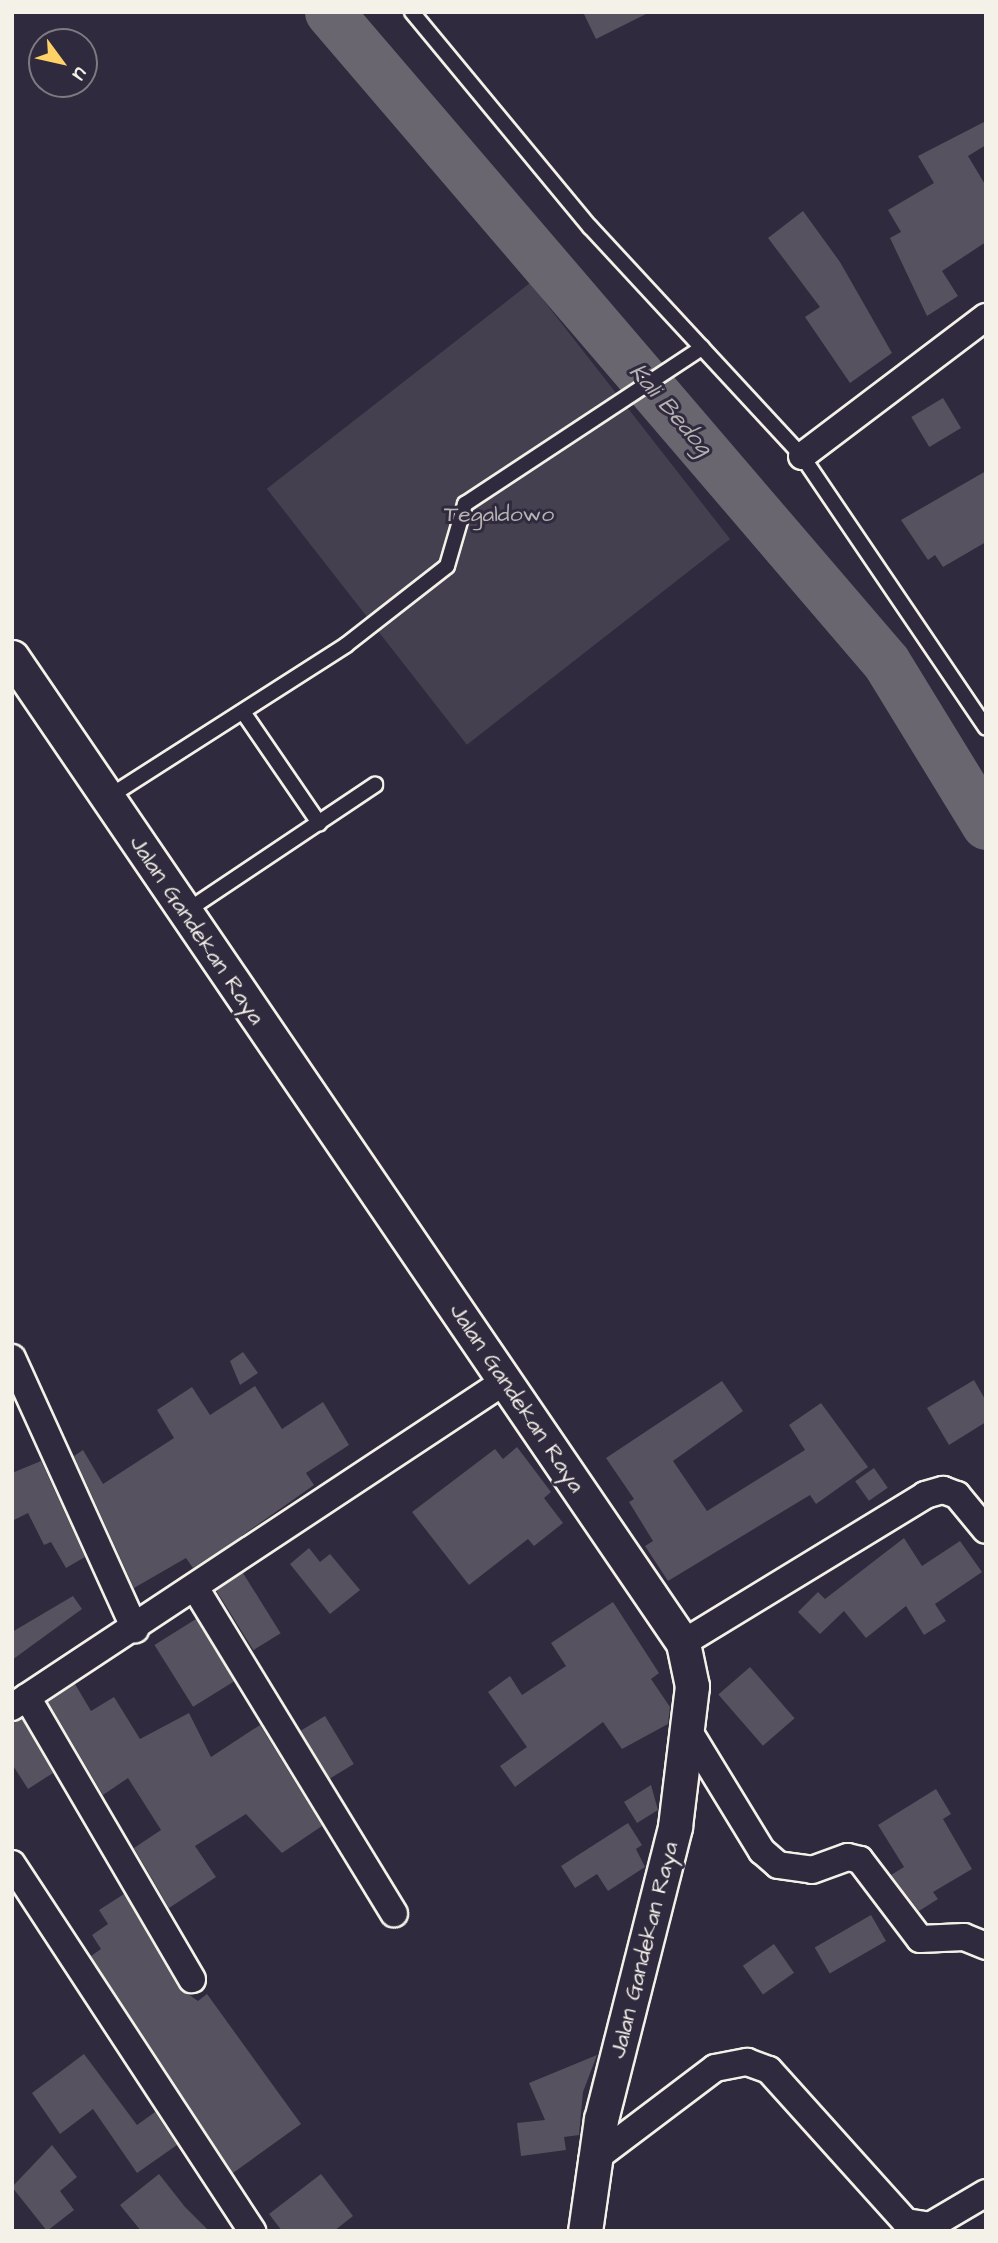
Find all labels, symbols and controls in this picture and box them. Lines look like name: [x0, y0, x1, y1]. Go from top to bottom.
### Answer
north arrow: [28, 28, 98, 98]
text: U: [65, 62, 94, 85]
water label: Kali Bedog: [622, 358, 718, 462]
park label: Tegaldowo: [444, 500, 554, 528]
street label: Jalan Gandekan Raya: [123, 830, 271, 1030]
street label: Jalan Gandekan Raya: [443, 1298, 591, 1498]
street label: Jalan Gandekan Raya: [604, 1839, 684, 2061]

